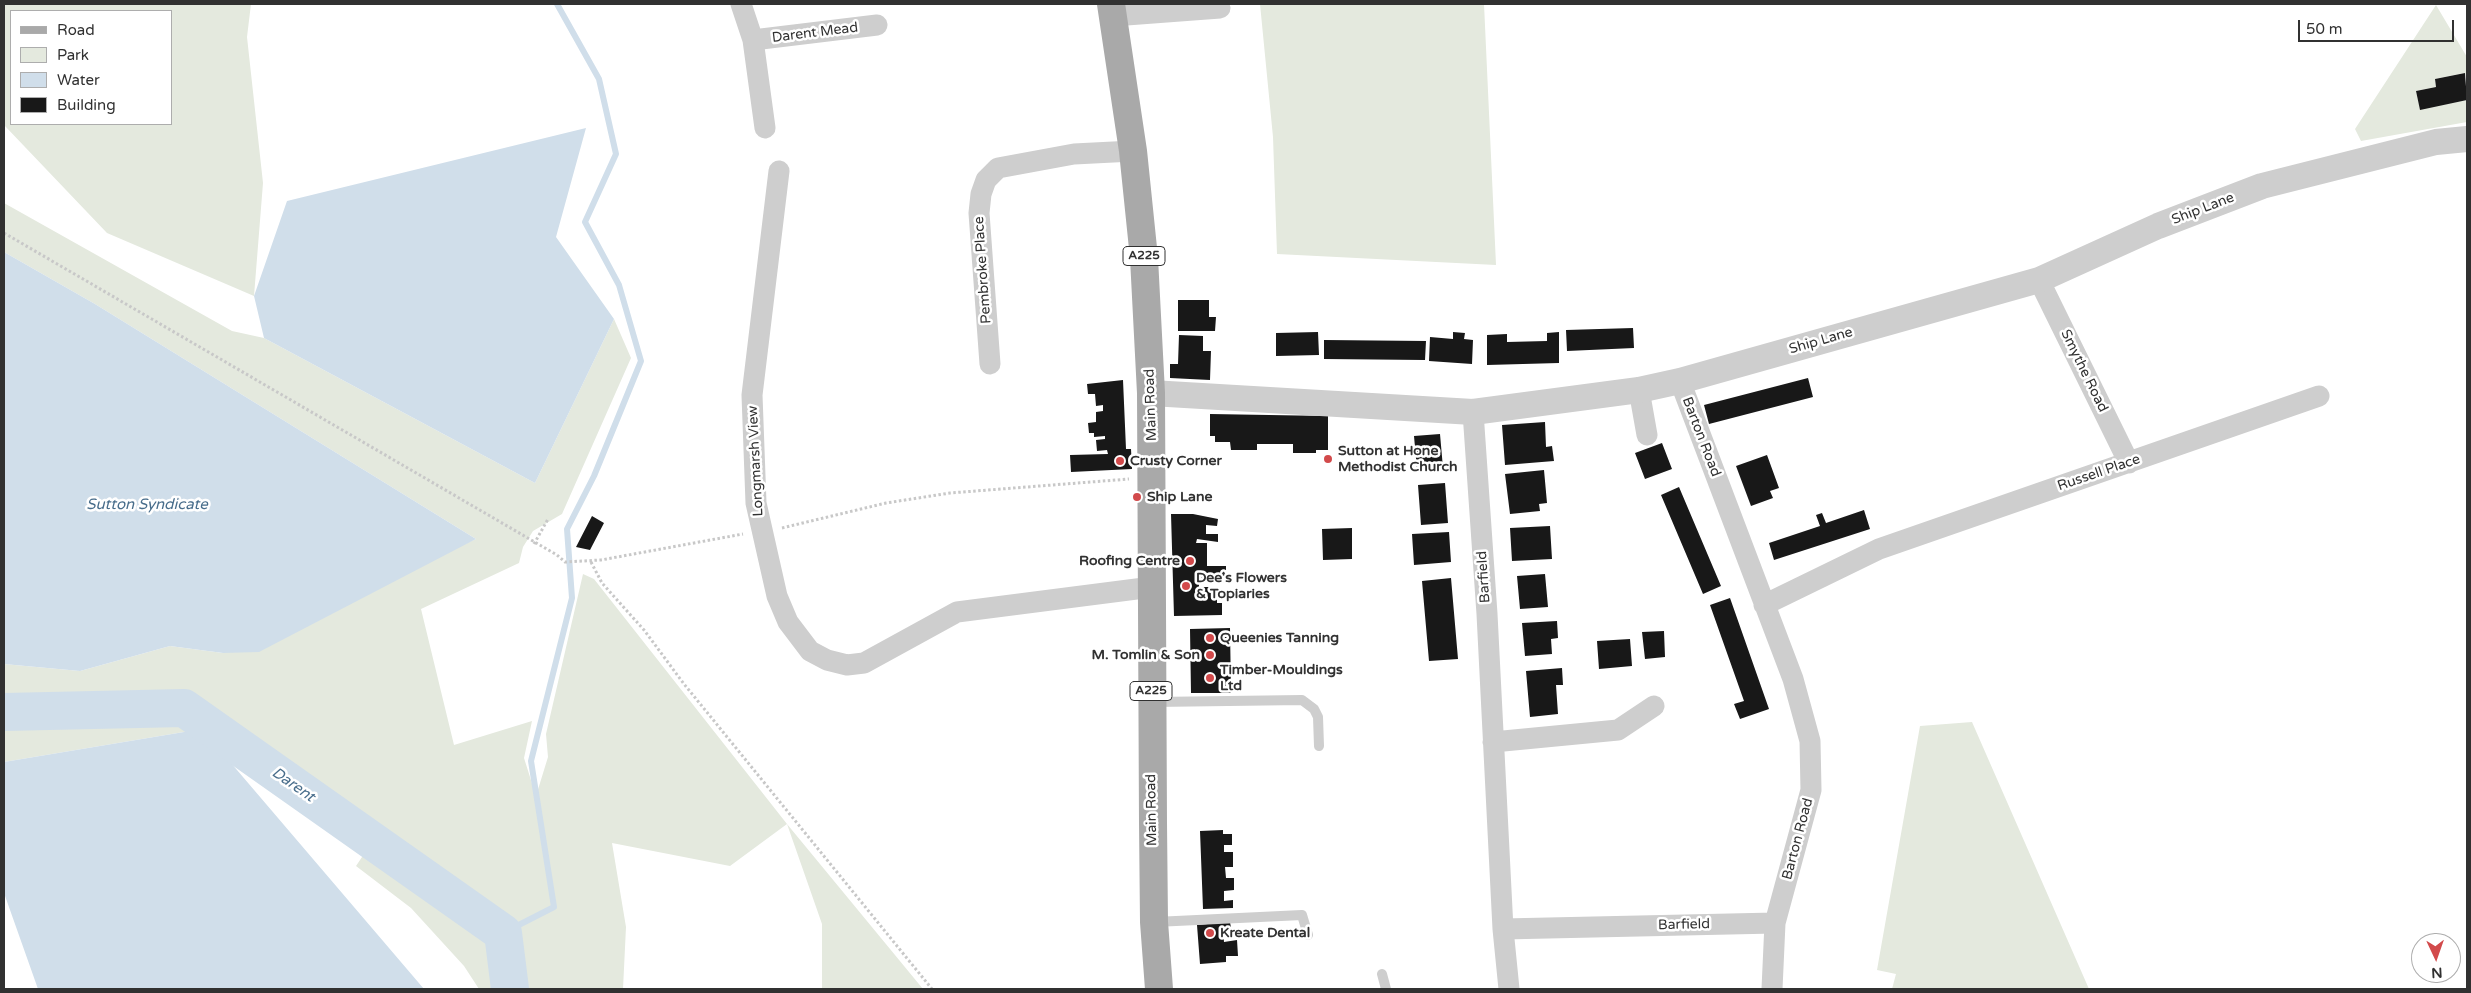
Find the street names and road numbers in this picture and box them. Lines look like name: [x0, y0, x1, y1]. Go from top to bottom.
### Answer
street label: Darent Mead: [771, 19, 859, 47]
street label: Ship Lane: [2169, 189, 2237, 229]
street label: Pembroke Place: [971, 216, 995, 324]
road number: A225: [1123, 247, 1165, 266]
street label: Ship Lane: [1787, 324, 1855, 358]
street label: Smythe Road: [2057, 327, 2111, 415]
street label: Main Road: [1141, 369, 1161, 441]
street label: Barton Road: [1678, 395, 1724, 479]
street label: Longmarsh View: [745, 405, 767, 517]
street label: Russell Place: [2055, 451, 2143, 495]
street label: Barfield: [1474, 550, 1494, 604]
road number: A225: [1130, 681, 1172, 700]
street label: Main Road: [1143, 774, 1161, 846]
street label: Barton Road: [1779, 796, 1817, 882]
street label: Barfield: [1658, 916, 1710, 934]

